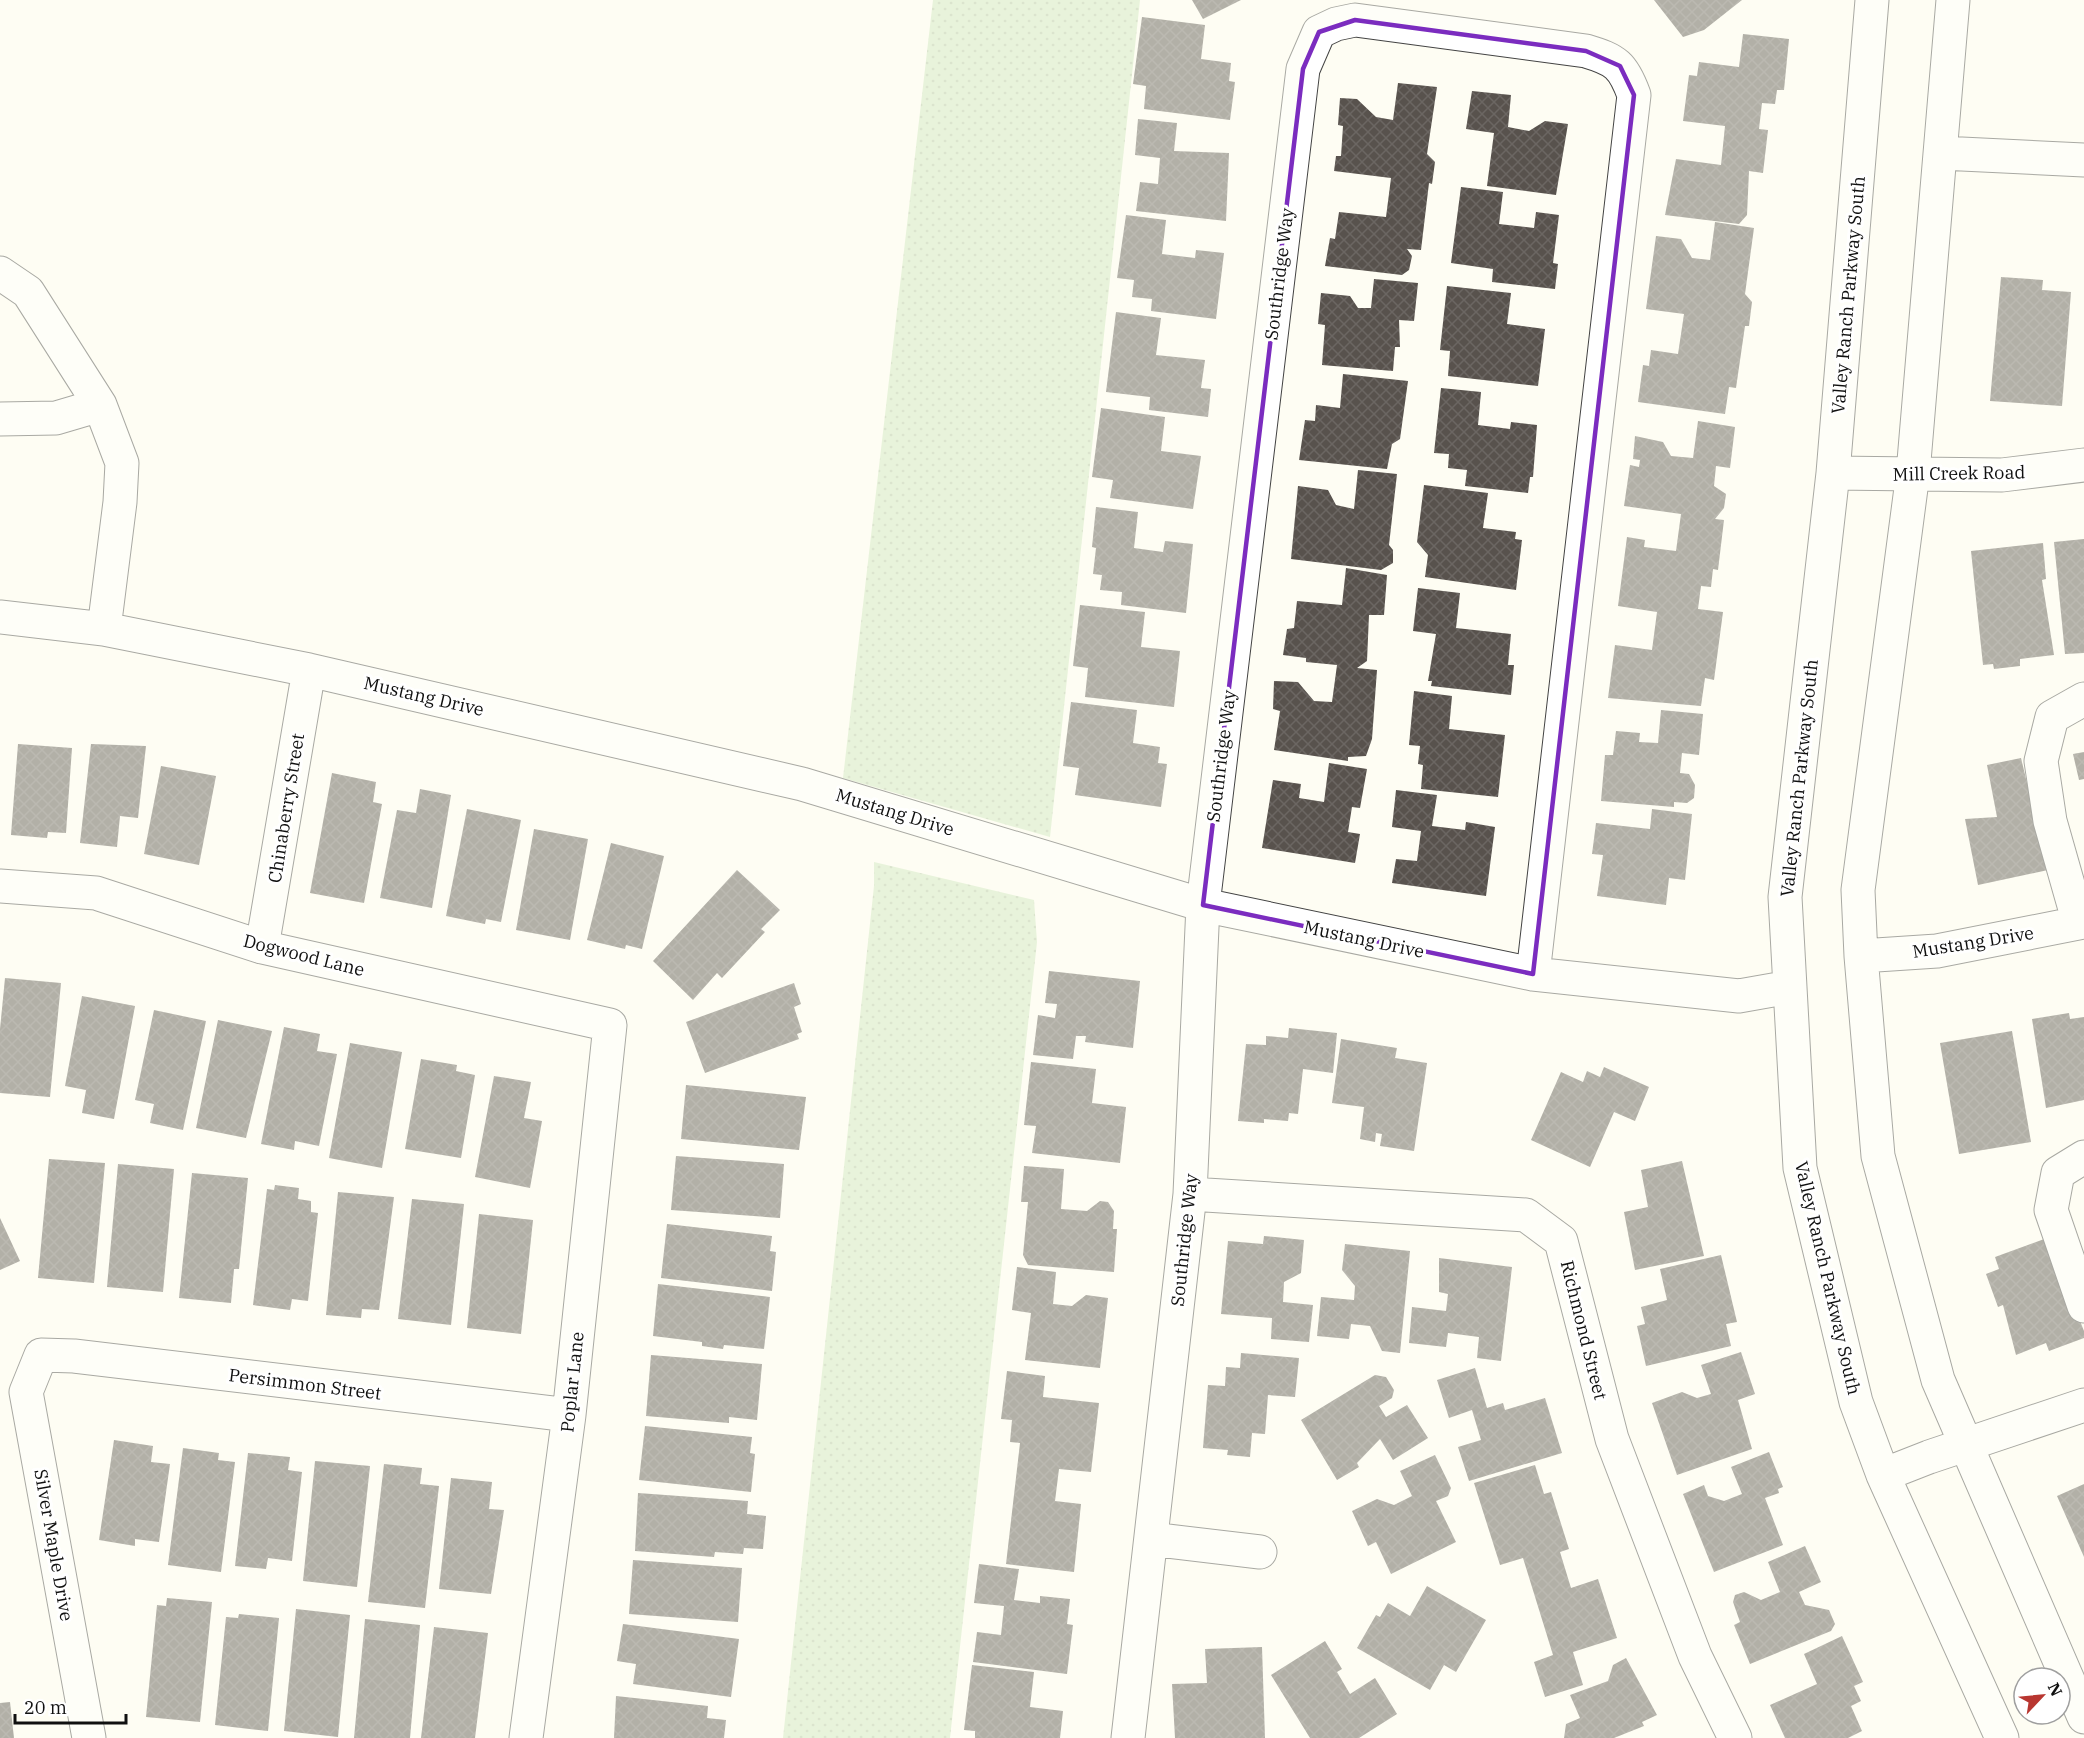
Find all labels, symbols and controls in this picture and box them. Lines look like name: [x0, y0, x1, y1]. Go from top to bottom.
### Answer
street label: Valley Ranch Parkway South: [1826, 175, 1870, 415]
street label: Southridge Way: [1259, 206, 1299, 341]
street label: Mill Creek Road: [1892, 460, 2026, 486]
street label: Valley Ranch Parkway South: [1775, 658, 1823, 898]
street label: Mustang Drive: [362, 671, 486, 721]
street label: Southridge Way: [1201, 688, 1241, 823]
street label: Chinaberry Street: [263, 732, 309, 884]
street label: Mustang Drive: [833, 783, 957, 841]
street label: Mustang Drive: [1302, 915, 1426, 963]
street label: Mustang Drive: [1911, 921, 2035, 963]
street label: Dogwood Lane: [241, 929, 367, 981]
street label: Valley Ranch Parkway South: [1790, 1159, 1866, 1397]
street label: Southridge Way: [1166, 1172, 1202, 1307]
street label: Richmond Street: [1556, 1258, 1612, 1402]
street label: Poplar Lane: [555, 1331, 589, 1433]
street label: Persimmon Street: [227, 1363, 383, 1405]
street label: Silver Maple Drive: [29, 1467, 79, 1623]
north arrow: [2012, 1666, 2072, 1726]
text: N: [2044, 1679, 2067, 1699]
scale bar: [15, 1687, 126, 1725]
text: 20 m: [24, 1696, 67, 1719]

